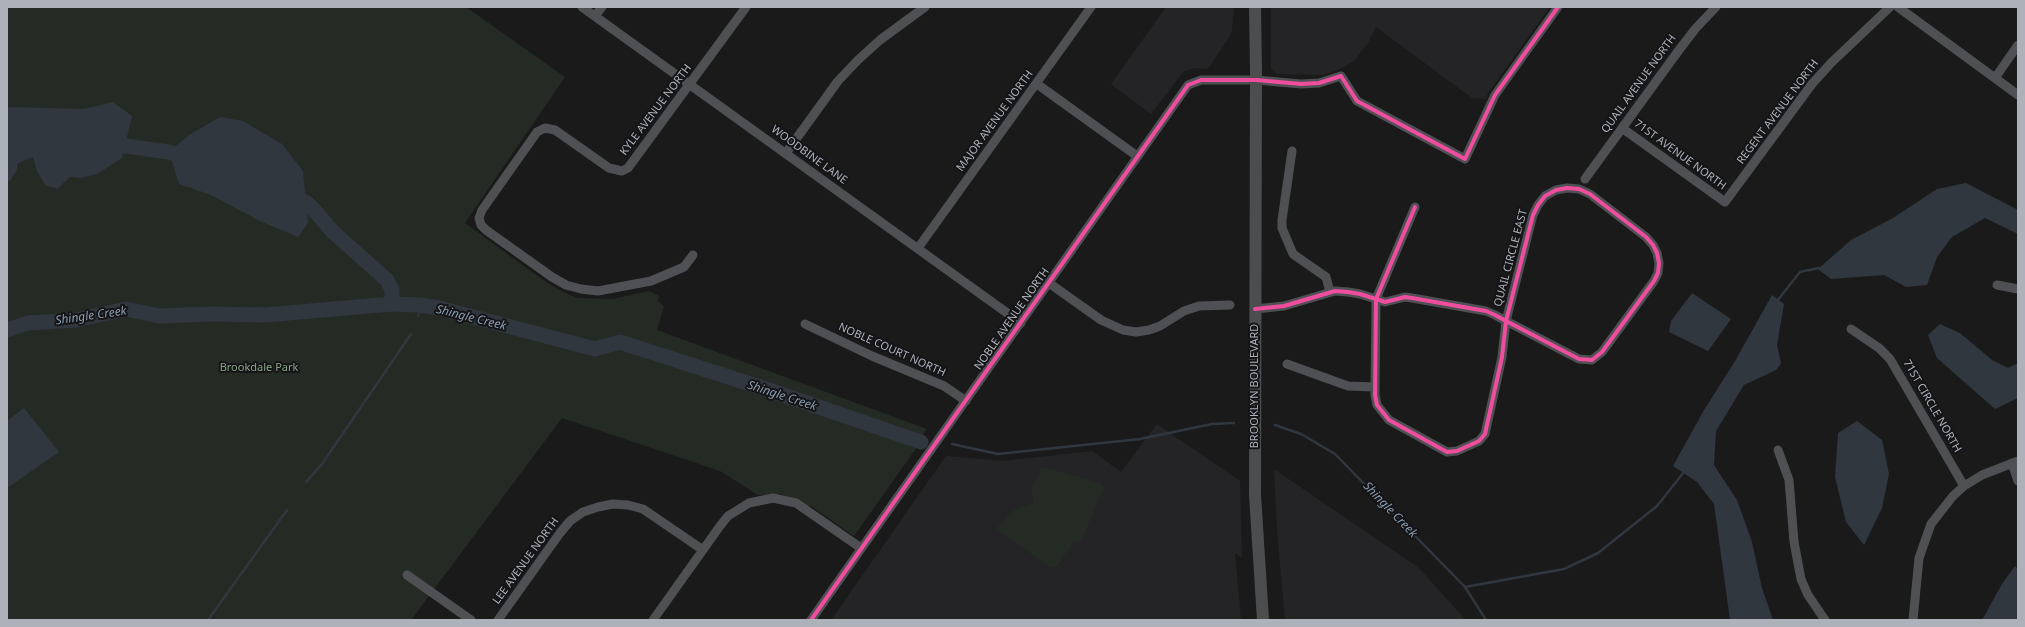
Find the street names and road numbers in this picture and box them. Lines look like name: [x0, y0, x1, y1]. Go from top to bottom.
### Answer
street label: QUAIL AVENUE NORTH: [1599, 32, 1679, 136]
street label: REGENT AVENUE NORTH: [1734, 57, 1822, 167]
street label: KYLE AVENUE NORTH: [617, 62, 695, 158]
street label: MAJOR AVENUE NORTH: [954, 68, 1036, 174]
street label: 71ST AVENUE NORTH: [1631, 117, 1729, 193]
street label: WOODBINE LANE: [768, 123, 850, 187]
street label: QUAIL CIRCLE EAST: [1492, 208, 1530, 308]
street label: NOBLE AVENUE NORTH: [972, 265, 1052, 373]
street label: NOBLE COURT NORTH: [836, 320, 948, 380]
street label: BROOKLYN BOULEVARD: [1248, 324, 1262, 448]
street label: 71ST CIRCLE NORTH: [1900, 357, 1964, 455]
street label: LEE AVENUE NORTH: [490, 515, 562, 607]

